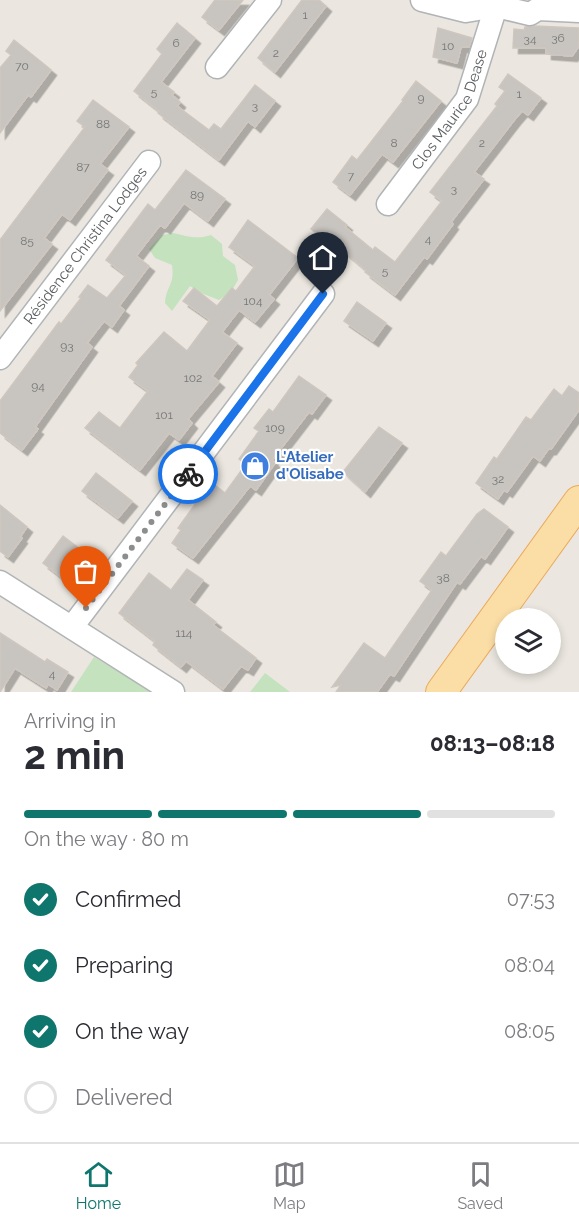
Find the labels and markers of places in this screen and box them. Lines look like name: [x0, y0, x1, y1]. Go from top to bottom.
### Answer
pin: [297, 232, 348, 294]
place label: L'Atelier d'Olisabe: [276, 448, 344, 483]
shop icon: L'Atelier d'Olisabe: [239, 450, 271, 482]
pin: [60, 546, 111, 608]

